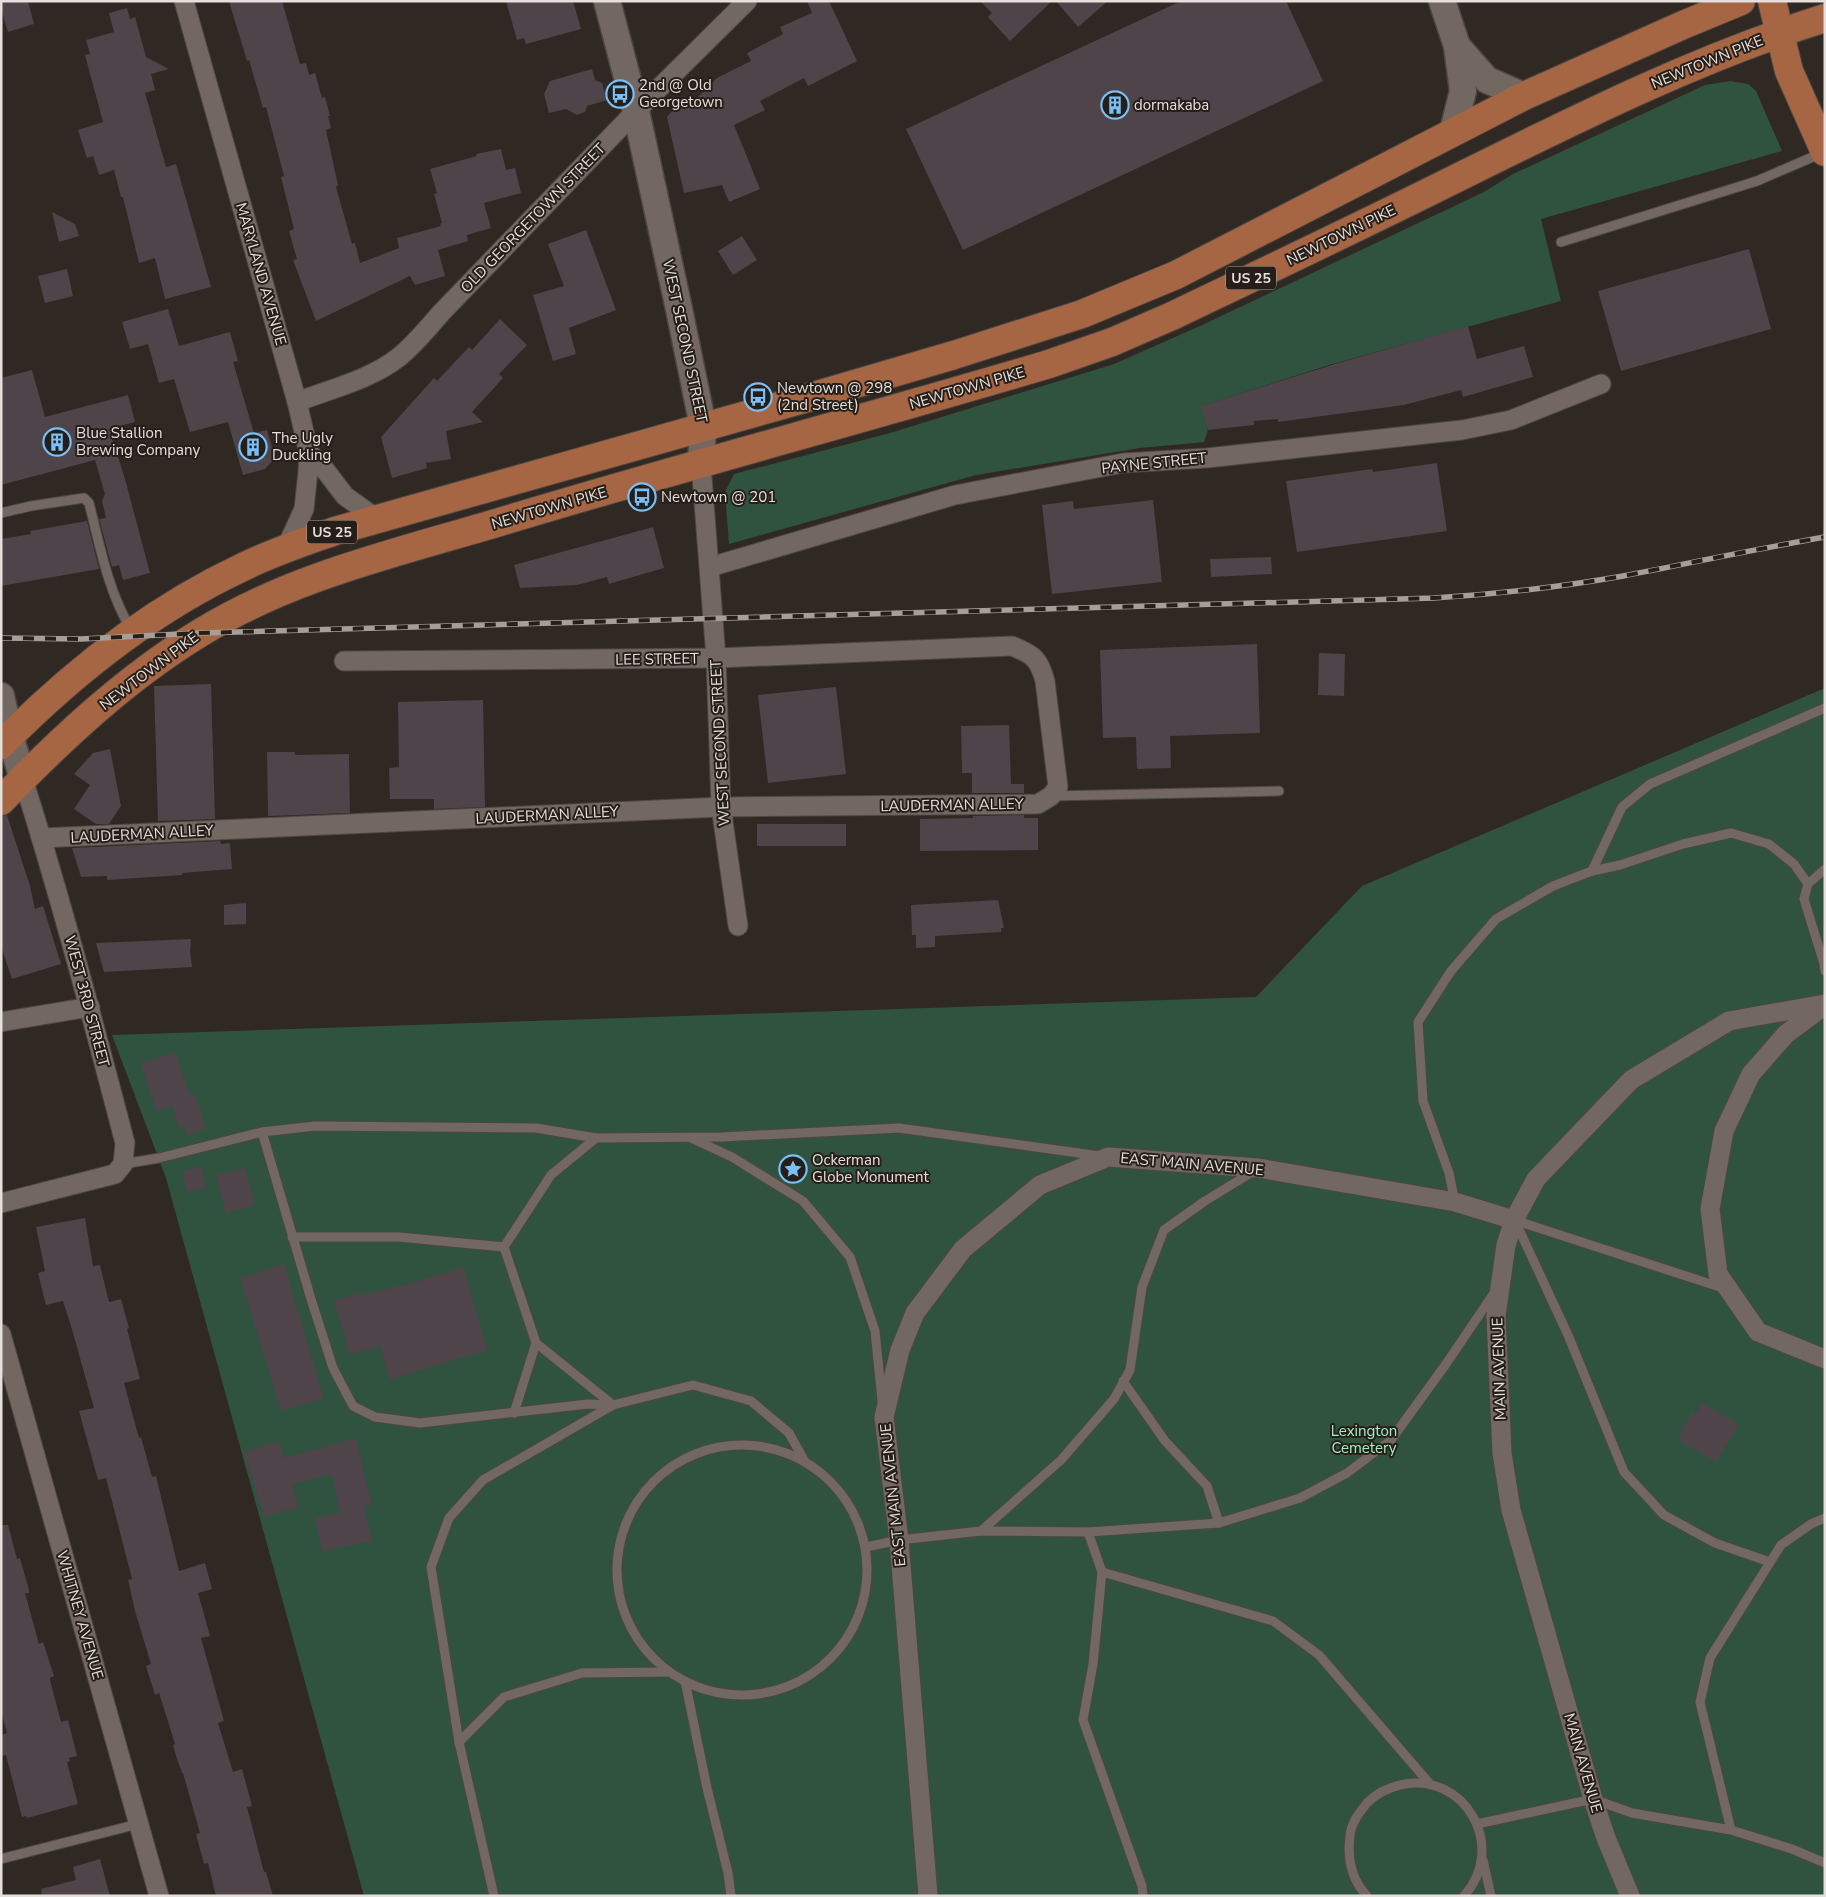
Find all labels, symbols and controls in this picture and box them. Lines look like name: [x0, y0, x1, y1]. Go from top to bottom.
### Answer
street label: NEWTOWN PIKE: [1648, 30, 1766, 94]
place label: 2nd @ Old Georgetown: [639, 75, 723, 112]
bus stop icon: 2nd @ Old Georgetown: [605, 79, 635, 109]
building icon: dormakaba: [1100, 90, 1130, 120]
place label: dormakaba: [1134, 95, 1209, 115]
street label: OLD GEORGETOWN STREET: [456, 139, 610, 297]
street label: MARYLAND AVENUE: [231, 200, 291, 348]
street label: NEWTOWN PIKE: [1283, 200, 1399, 270]
street label: WEST SECOND STREET: [658, 257, 712, 425]
road number: US 25: [1226, 266, 1276, 290]
street label: NEWTOWN PIKE: [907, 362, 1027, 414]
place label: Newtown @ 298 (2nd Street): [777, 378, 892, 415]
bus stop icon: Newtown @ 298 (2nd Street): [743, 382, 773, 412]
place label: Blue Stallion Brewing Company: [76, 423, 200, 460]
building icon: Blue Stallion Brewing Company: [42, 427, 72, 457]
place label: The Ugly Duckling: [272, 428, 333, 465]
building icon: The Ugly Duckling: [238, 432, 268, 462]
street label: PAYNE STREET: [1100, 448, 1208, 478]
street label: NEWTOWN PIKE: [489, 482, 609, 534]
bus stop icon: Newtown @ 201: [627, 482, 657, 512]
place label: Newtown @ 201: [661, 487, 776, 507]
road number: US 25: [307, 520, 357, 544]
street label: NEWTOWN PIKE: [95, 627, 203, 715]
street label: LEE STREET: [615, 648, 699, 670]
street label: WEST SECOND STREET: [706, 659, 734, 827]
street label: LAUDERMAN ALLEY: [880, 794, 1025, 816]
street label: LAUDERMAN ALLEY: [475, 801, 620, 829]
street label: LAUDERMAN ALLEY: [70, 820, 215, 848]
street label: WEST 3RD STREET: [60, 933, 114, 1069]
street label: EAST MAIN AVENUE: [1120, 1148, 1264, 1180]
place label: Ockerman Globe Monument: [812, 1150, 930, 1187]
place icon: Ockerman Globe Monument: [778, 1154, 808, 1184]
street label: MAIN AVENUE: [1487, 1317, 1511, 1421]
park label: Lexington Cemetery: [1331, 1421, 1397, 1458]
street label: EAST MAIN AVENUE: [876, 1422, 910, 1568]
street label: WHITNEY AVENUE: [52, 1548, 108, 1682]
street label: MAIN AVENUE: [1559, 1711, 1607, 1815]

